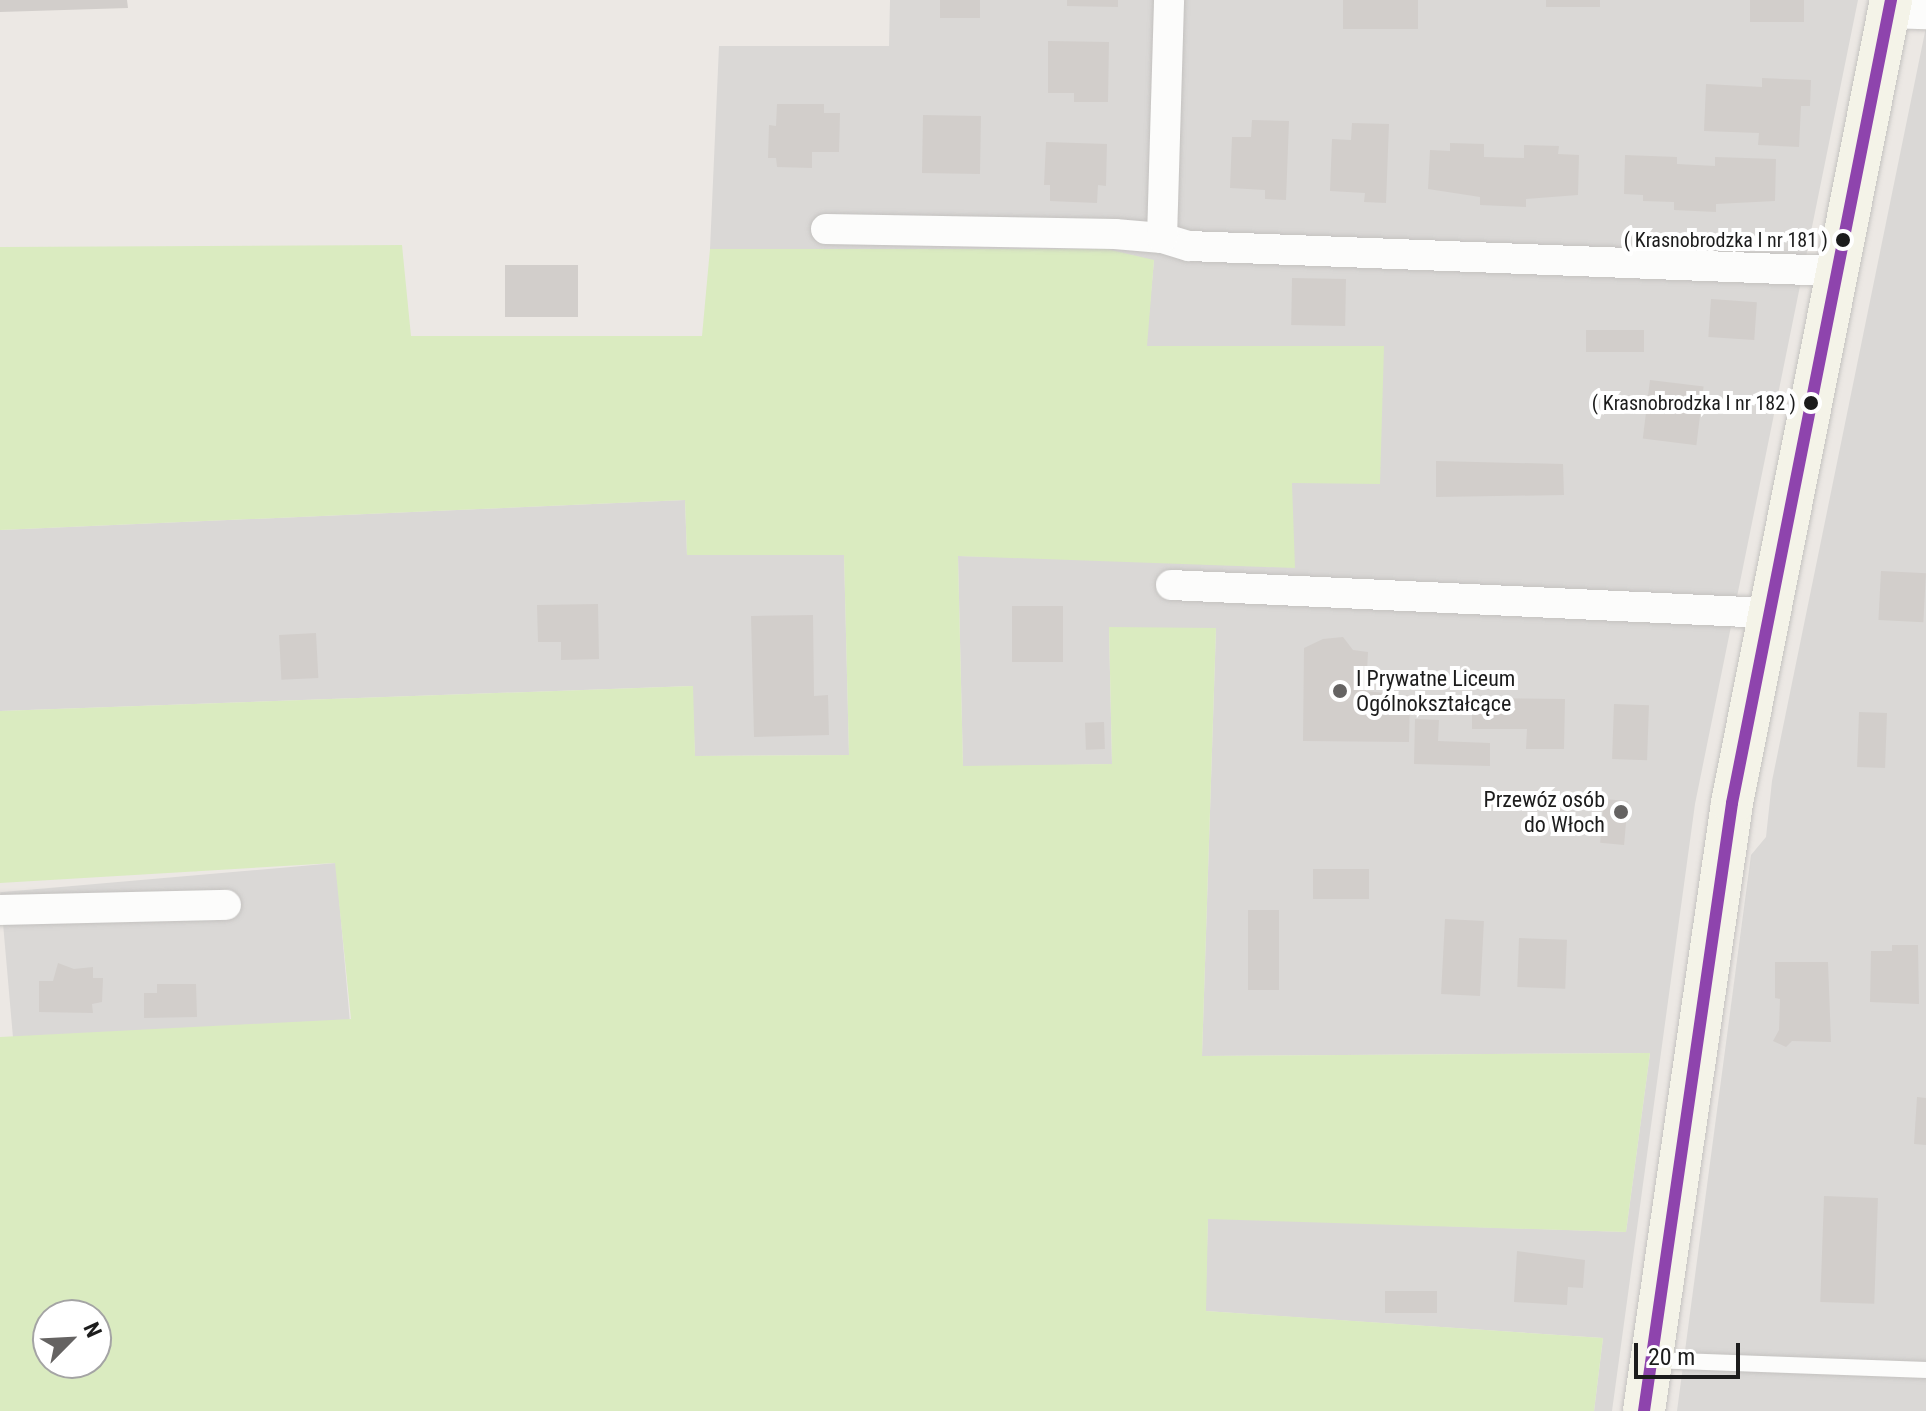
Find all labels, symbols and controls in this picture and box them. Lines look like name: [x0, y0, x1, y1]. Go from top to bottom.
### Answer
place label: ( Krasnobrodzka I nr 181 ): [1624, 228, 1828, 252]
marker: ( Krasnobrodzka I nr 181 ): [1835, 232, 1851, 248]
place label: ( Krasnobrodzka I nr 182 ): [1592, 391, 1796, 415]
marker: ( Krasnobrodzka I nr 182 ): [1803, 395, 1819, 411]
place label: I Prywatne Liceum Ogólnokształcące: [1356, 665, 1515, 716]
marker: I Prywatne Liceum Ogólnokształcące: [1331, 682, 1349, 700]
place label: Przewóz osób do Włoch: [1483, 786, 1605, 838]
marker: Przewóz osób do Włoch: [1612, 803, 1630, 821]
north arrow: [32, 1299, 112, 1379]
text: N: [78, 1319, 107, 1341]
scale bar: [1638, 1327, 1744, 1377]
text: 20 m: [1648, 1343, 1695, 1371]

